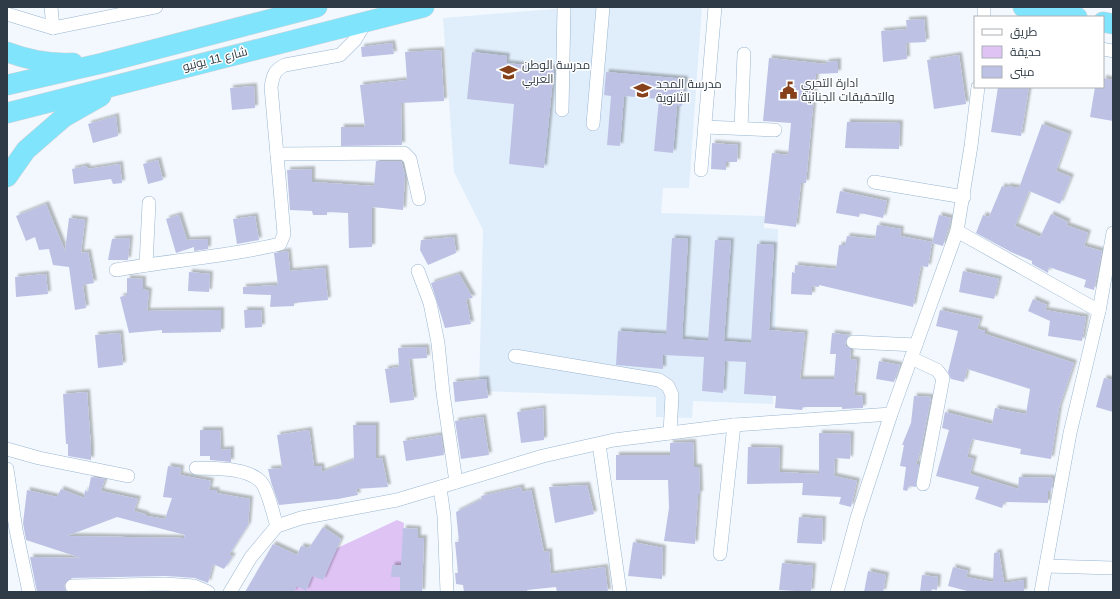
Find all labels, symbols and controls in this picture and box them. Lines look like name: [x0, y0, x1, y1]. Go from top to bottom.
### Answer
legend: [974, 16, 1104, 88]
text: طريق: [1010, 25, 1038, 39]
street label: شارع 11 يونيو: [181, 44, 249, 75]
text: حديقة: [1010, 45, 1041, 59]
place label: مدرسة الوطن العربي: [522, 58, 590, 89]
school or university icon: مدرسة الوطن العربي: [499, 62, 519, 82]
text: مبنى: [1010, 65, 1035, 79]
place label: ادارة التحري والتحقيقات الجنائية: [801, 76, 895, 104]
place label: مدرسة المجد الثانوية: [656, 77, 722, 105]
public building icon: ادارة التحري والتحقيقات الجنائية: [778, 80, 798, 100]
school or university icon: مدرسة المجد الثانوية: [633, 81, 653, 101]

